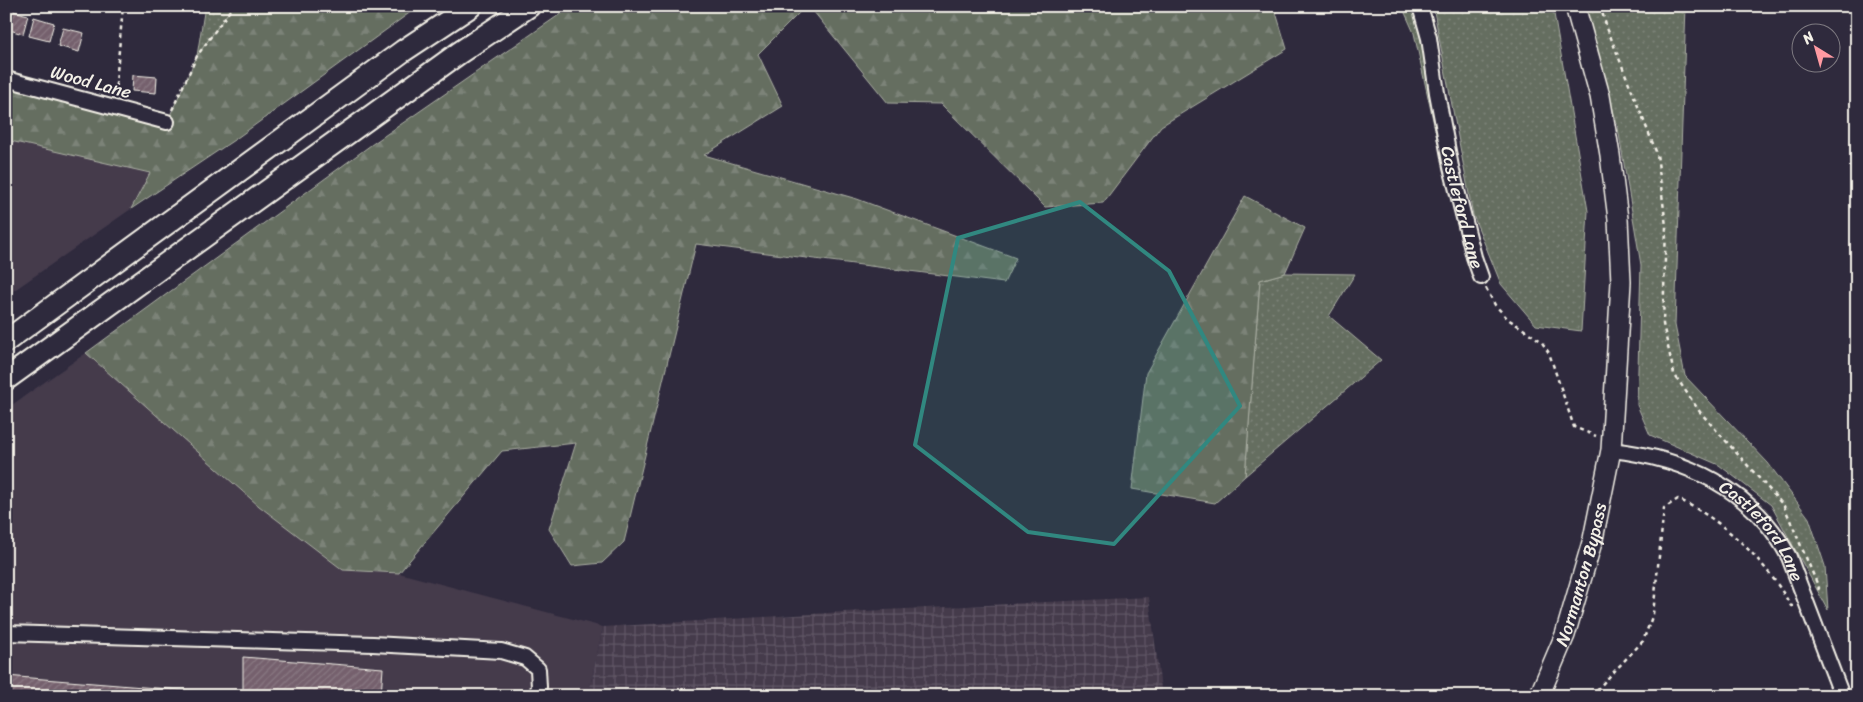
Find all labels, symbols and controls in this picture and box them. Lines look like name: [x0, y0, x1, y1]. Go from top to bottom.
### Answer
north arrow: [1790, 22, 1840, 72]
text: N: [1796, 25, 1820, 52]
street label: Wood Lane: [47, 56, 135, 108]
street label: Castleford Lane: [1431, 143, 1493, 273]
street label: Castleford Lane: [1712, 471, 1813, 586]
street label: Normanton Bypass: [1546, 499, 1616, 652]

